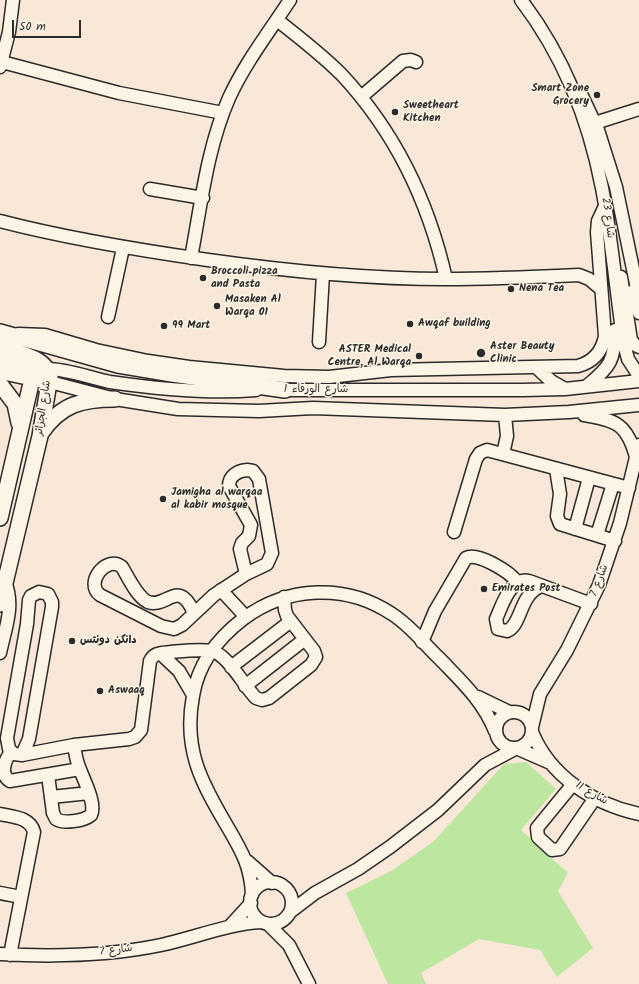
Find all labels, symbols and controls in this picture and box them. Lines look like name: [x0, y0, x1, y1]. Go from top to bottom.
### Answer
scale bar: [14, 12, 83, 38]
text: 50 m: [19, 17, 46, 36]
place label: Smart Zone Grocery: [532, 82, 589, 108]
marker: Smart Zone Grocery: [592, 90, 602, 100]
place label: Sweetheart Kitchen: [403, 99, 459, 125]
marker: Sweetheart Kitchen: [390, 107, 400, 117]
street label: شارع 23: [598, 197, 616, 239]
place label: Broccoli pizza and Pasta: [211, 265, 278, 291]
marker: Broccoli pizza and Pasta: [198, 273, 208, 283]
place label: Nena Tea: [519, 282, 564, 296]
marker: Nena Tea: [506, 284, 516, 294]
place label: Masaken Al Warqa 01: [225, 293, 281, 319]
marker: Masaken Al Warqa 01: [212, 301, 222, 311]
place label: Awqaf building: [418, 317, 491, 331]
place label: 99 Mart: [172, 319, 210, 333]
marker: Awqaf building: [405, 319, 415, 329]
marker: 99 Mart: [159, 321, 169, 331]
place label: Aster Beauty Clinic: [490, 340, 554, 366]
place label: ASTER Medical Centre, Al Warqa: [328, 343, 411, 369]
marker: Aster Beauty Clinic: [475, 347, 487, 359]
marker: ASTER Medical Centre, Al Warqa: [414, 351, 424, 361]
street label: شارع الجزائر: [33, 379, 55, 437]
street label: شارع الورقاء 1: [284, 383, 348, 397]
place label: Jamigha al warqaa al kabir mosque: [171, 486, 262, 512]
marker: Jamigha al warqaa al kabir mosque: [158, 494, 168, 504]
street label: شارع 7: [588, 563, 612, 599]
place label: Emirates Post: [492, 582, 560, 596]
marker: Emirates Post: [479, 584, 489, 594]
place label: دانكن دونتس: [80, 634, 137, 648]
marker: دانكن دونتس: [67, 636, 77, 646]
place label: Aswaaq: [108, 684, 145, 698]
marker: Aswaaq: [95, 686, 105, 696]
street label: شارع 11: [572, 780, 610, 808]
street label: شارع 7: [99, 942, 133, 960]

